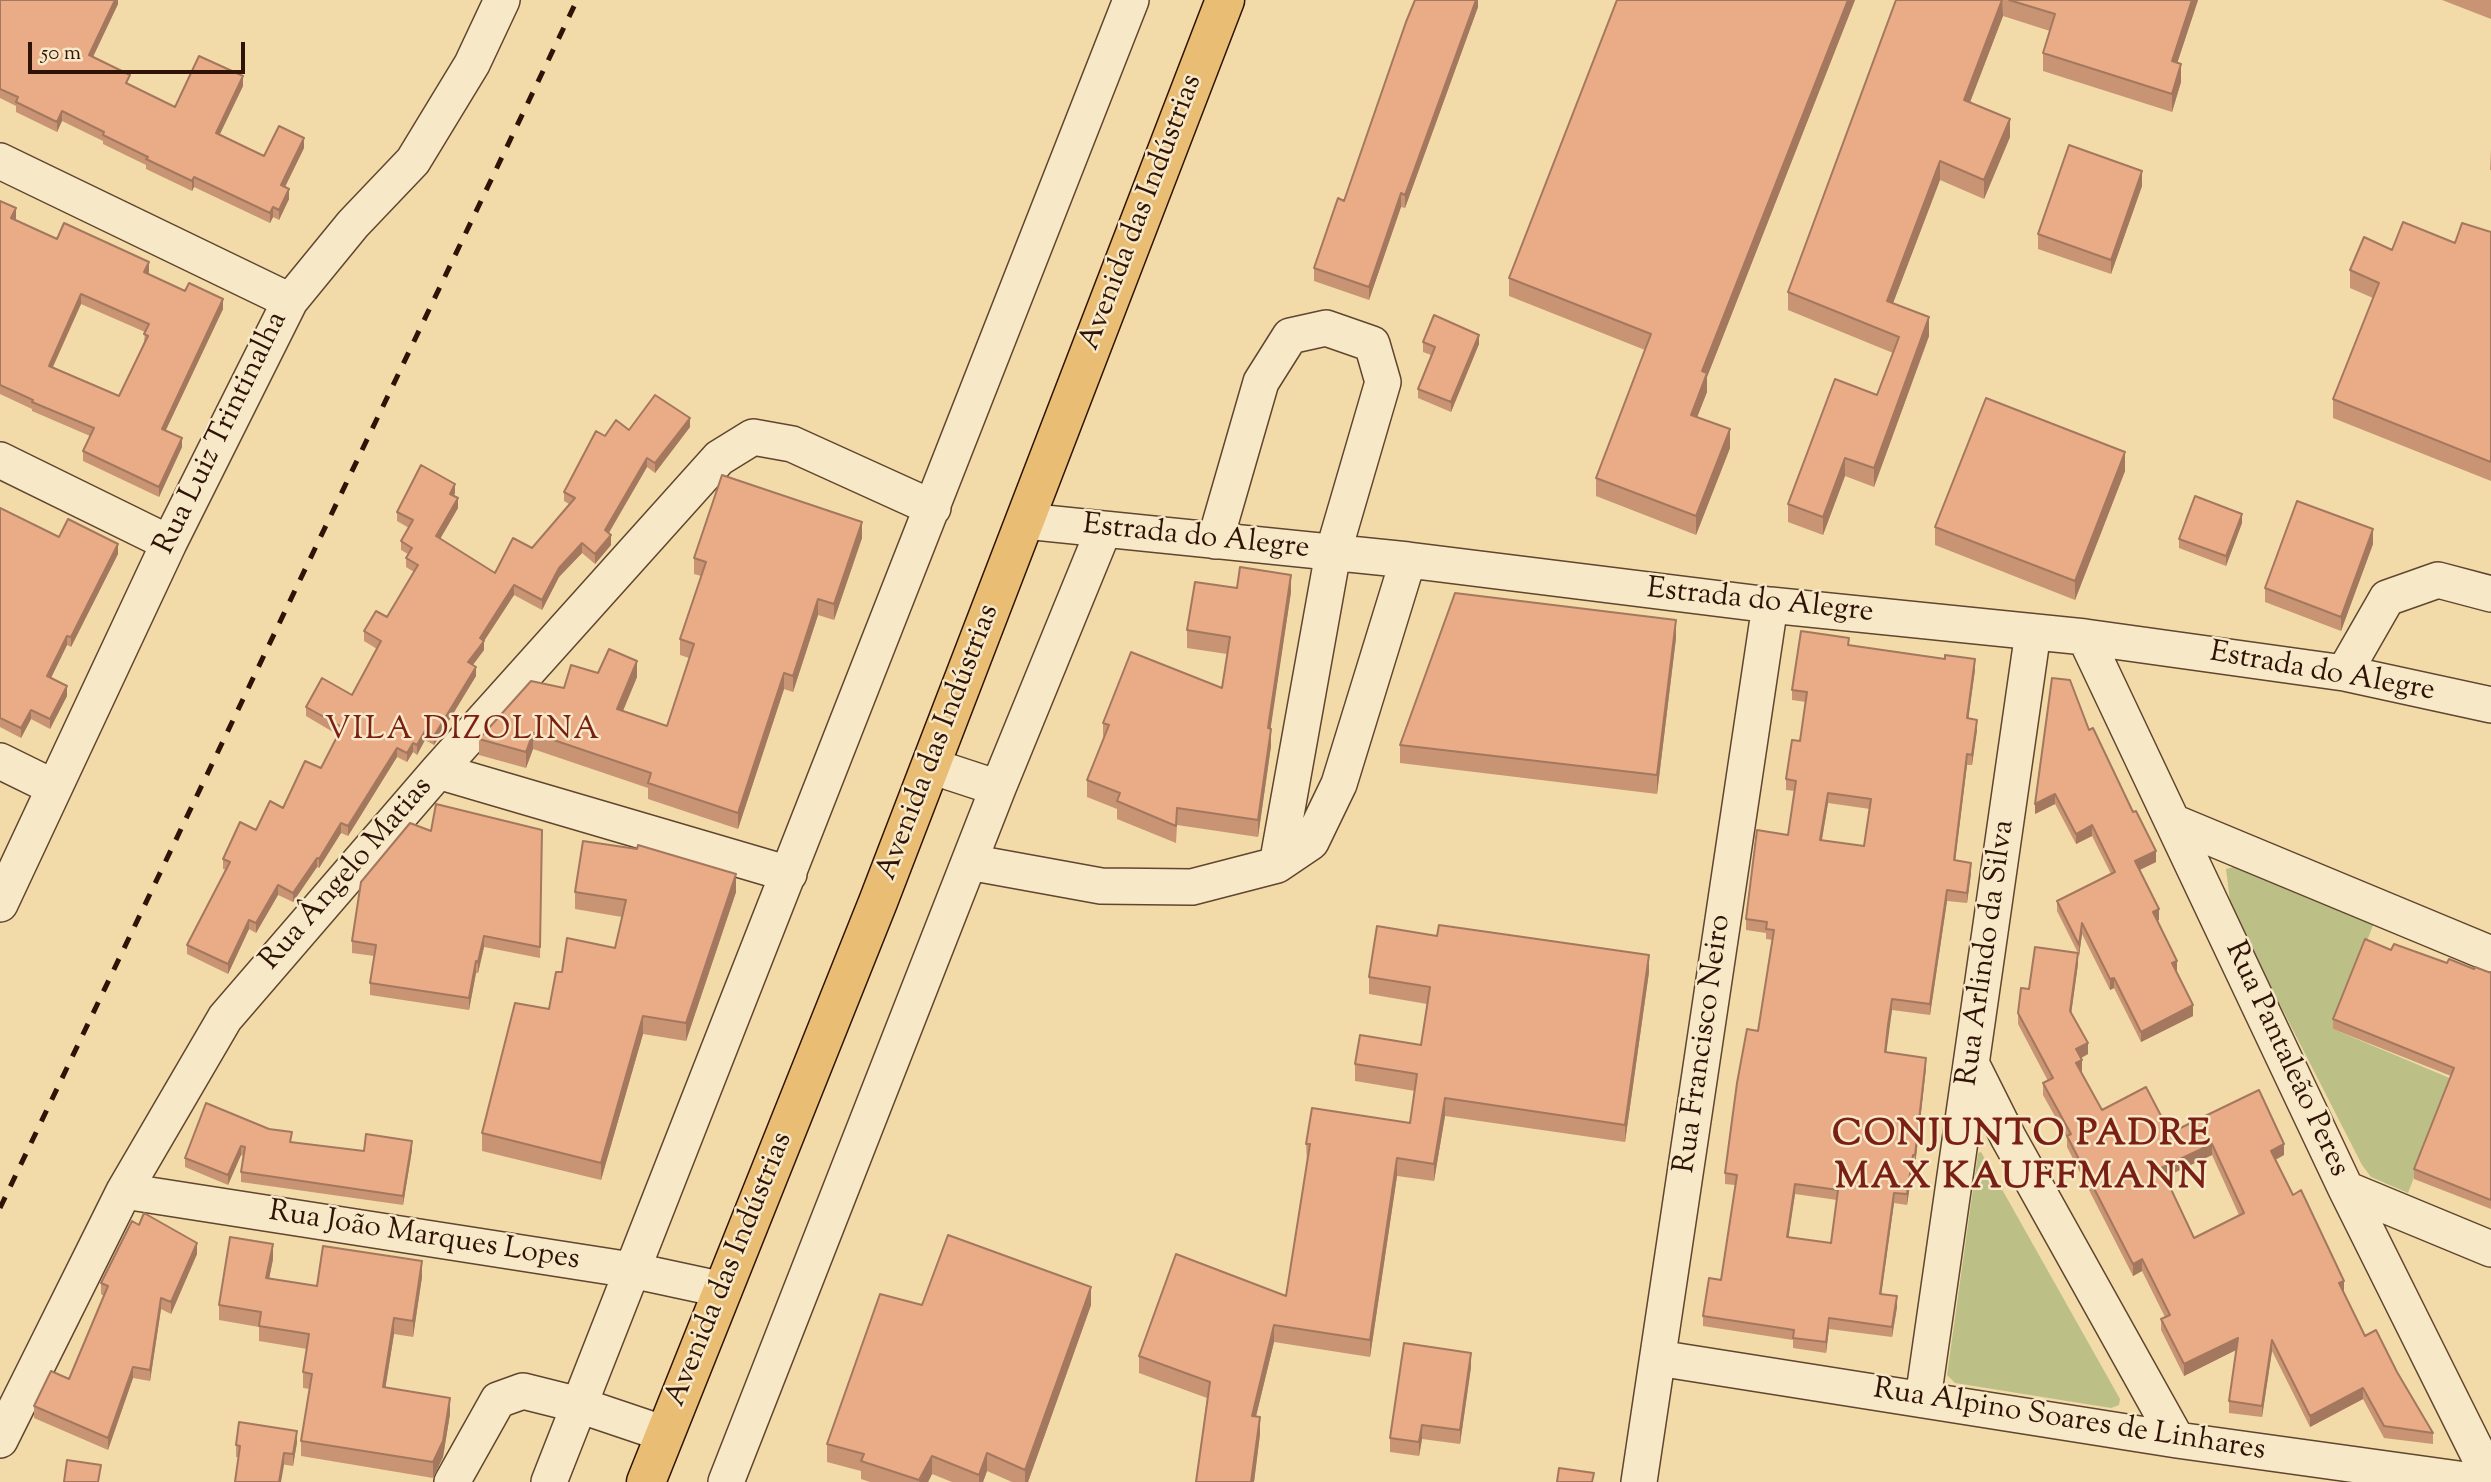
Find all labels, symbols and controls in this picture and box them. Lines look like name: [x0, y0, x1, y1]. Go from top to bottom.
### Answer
scale bar: [32, 28, 248, 72]
text: 50 m: [41, 39, 81, 69]
street label: Avenida das Indústrias: [1074, 70, 1212, 356]
street label: Rua Luiz Trintinalha: [149, 307, 297, 561]
street label: Estrada do Alegre: [1081, 509, 1311, 569]
street label: Estrada do Alegre: [1645, 573, 1875, 633]
street label: Avenida das Indústrias: [871, 600, 1009, 886]
street label: Estrada do Alegre: [2207, 637, 2437, 711]
district label: VILA DIZOLINA: [326, 714, 600, 752]
street label: Rua Ângelo Matias: [254, 771, 442, 979]
street label: Rua Arlindo da Silva: [1952, 818, 2024, 1088]
street label: Rua Francisco Neiro: [1669, 912, 1741, 1176]
street label: Rua Pantaleão Peres: [2215, 937, 2355, 1183]
district label: CONJUNTO PADRE MAX KAUFFMANN: [1834, 1116, 2210, 1203]
street label: Avenida das Indústrias: [660, 1128, 802, 1412]
street label: Rua João Marques Lopes: [266, 1196, 582, 1280]
street label: Rua Alpino Soares de Linhares: [1870, 1373, 2268, 1471]

